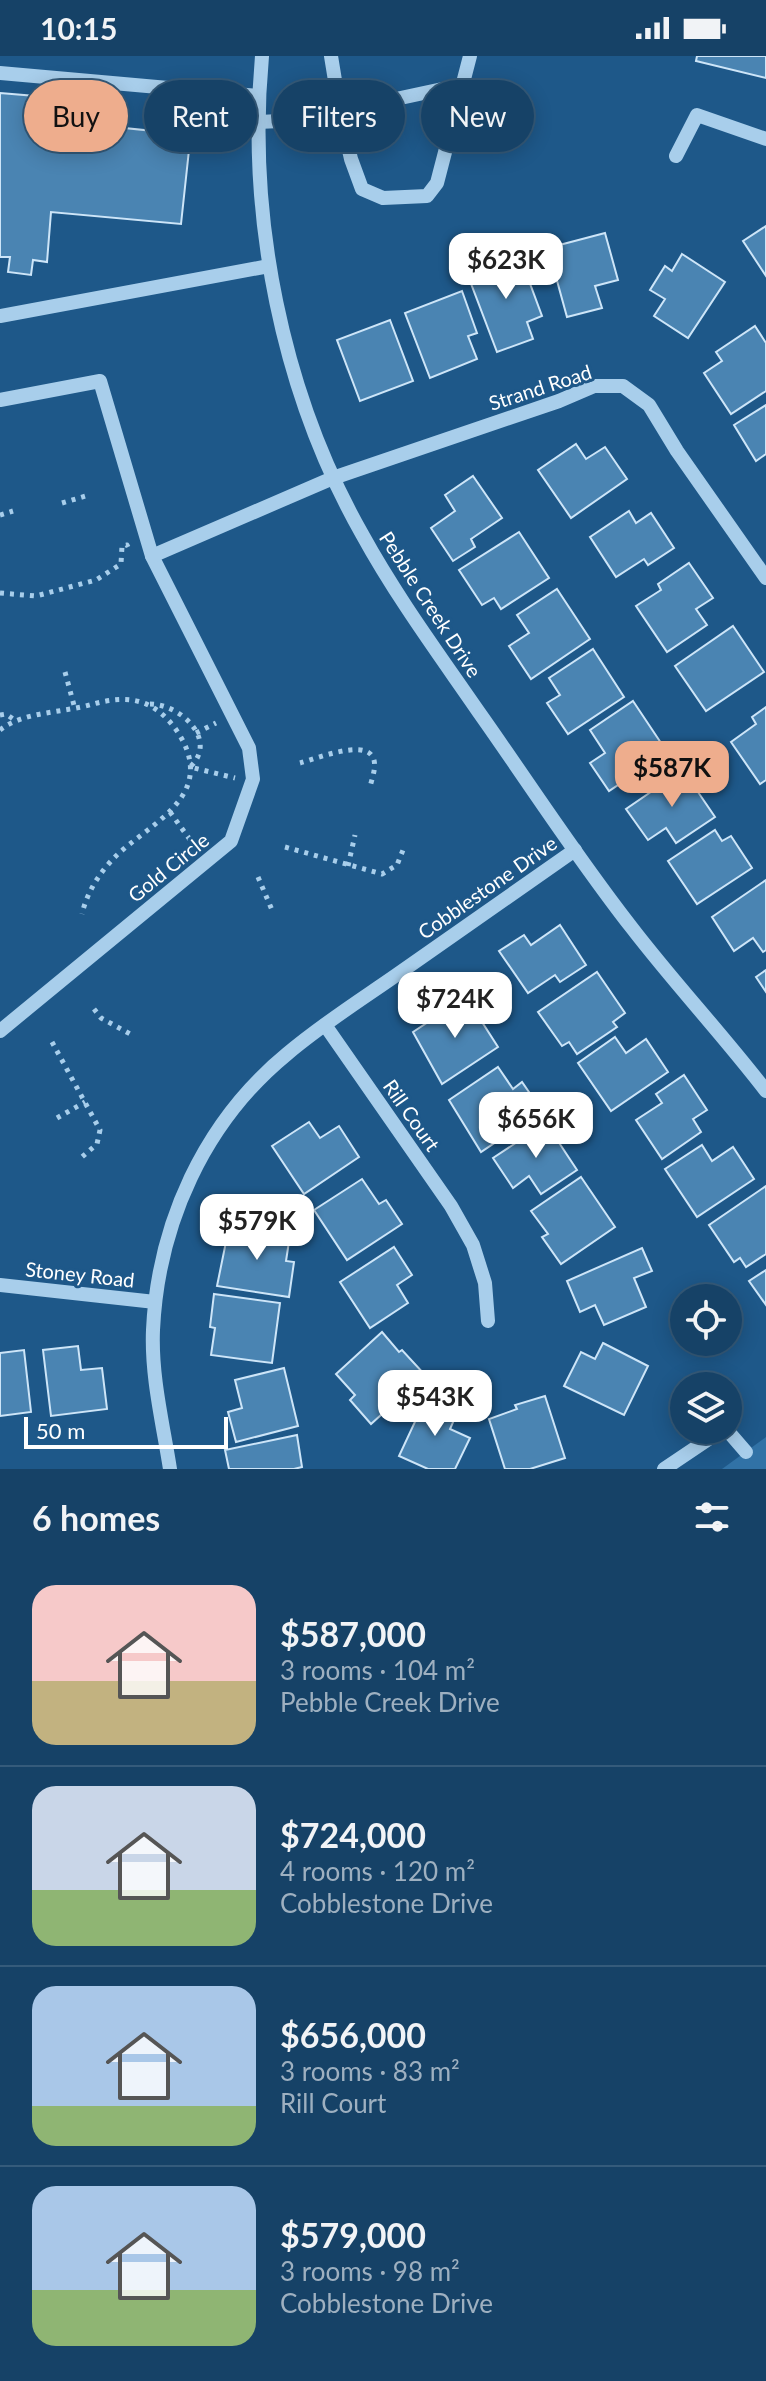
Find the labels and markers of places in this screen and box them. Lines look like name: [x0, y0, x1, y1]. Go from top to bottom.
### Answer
pin: $623K: [450, 233, 562, 301]
pin: $587K: [616, 741, 728, 809]
pin: $724K: [399, 972, 511, 1040]
pin: $656K: [480, 1092, 592, 1160]
pin: $579K: [201, 1194, 313, 1262]
pin: $543K: [379, 1370, 491, 1438]

